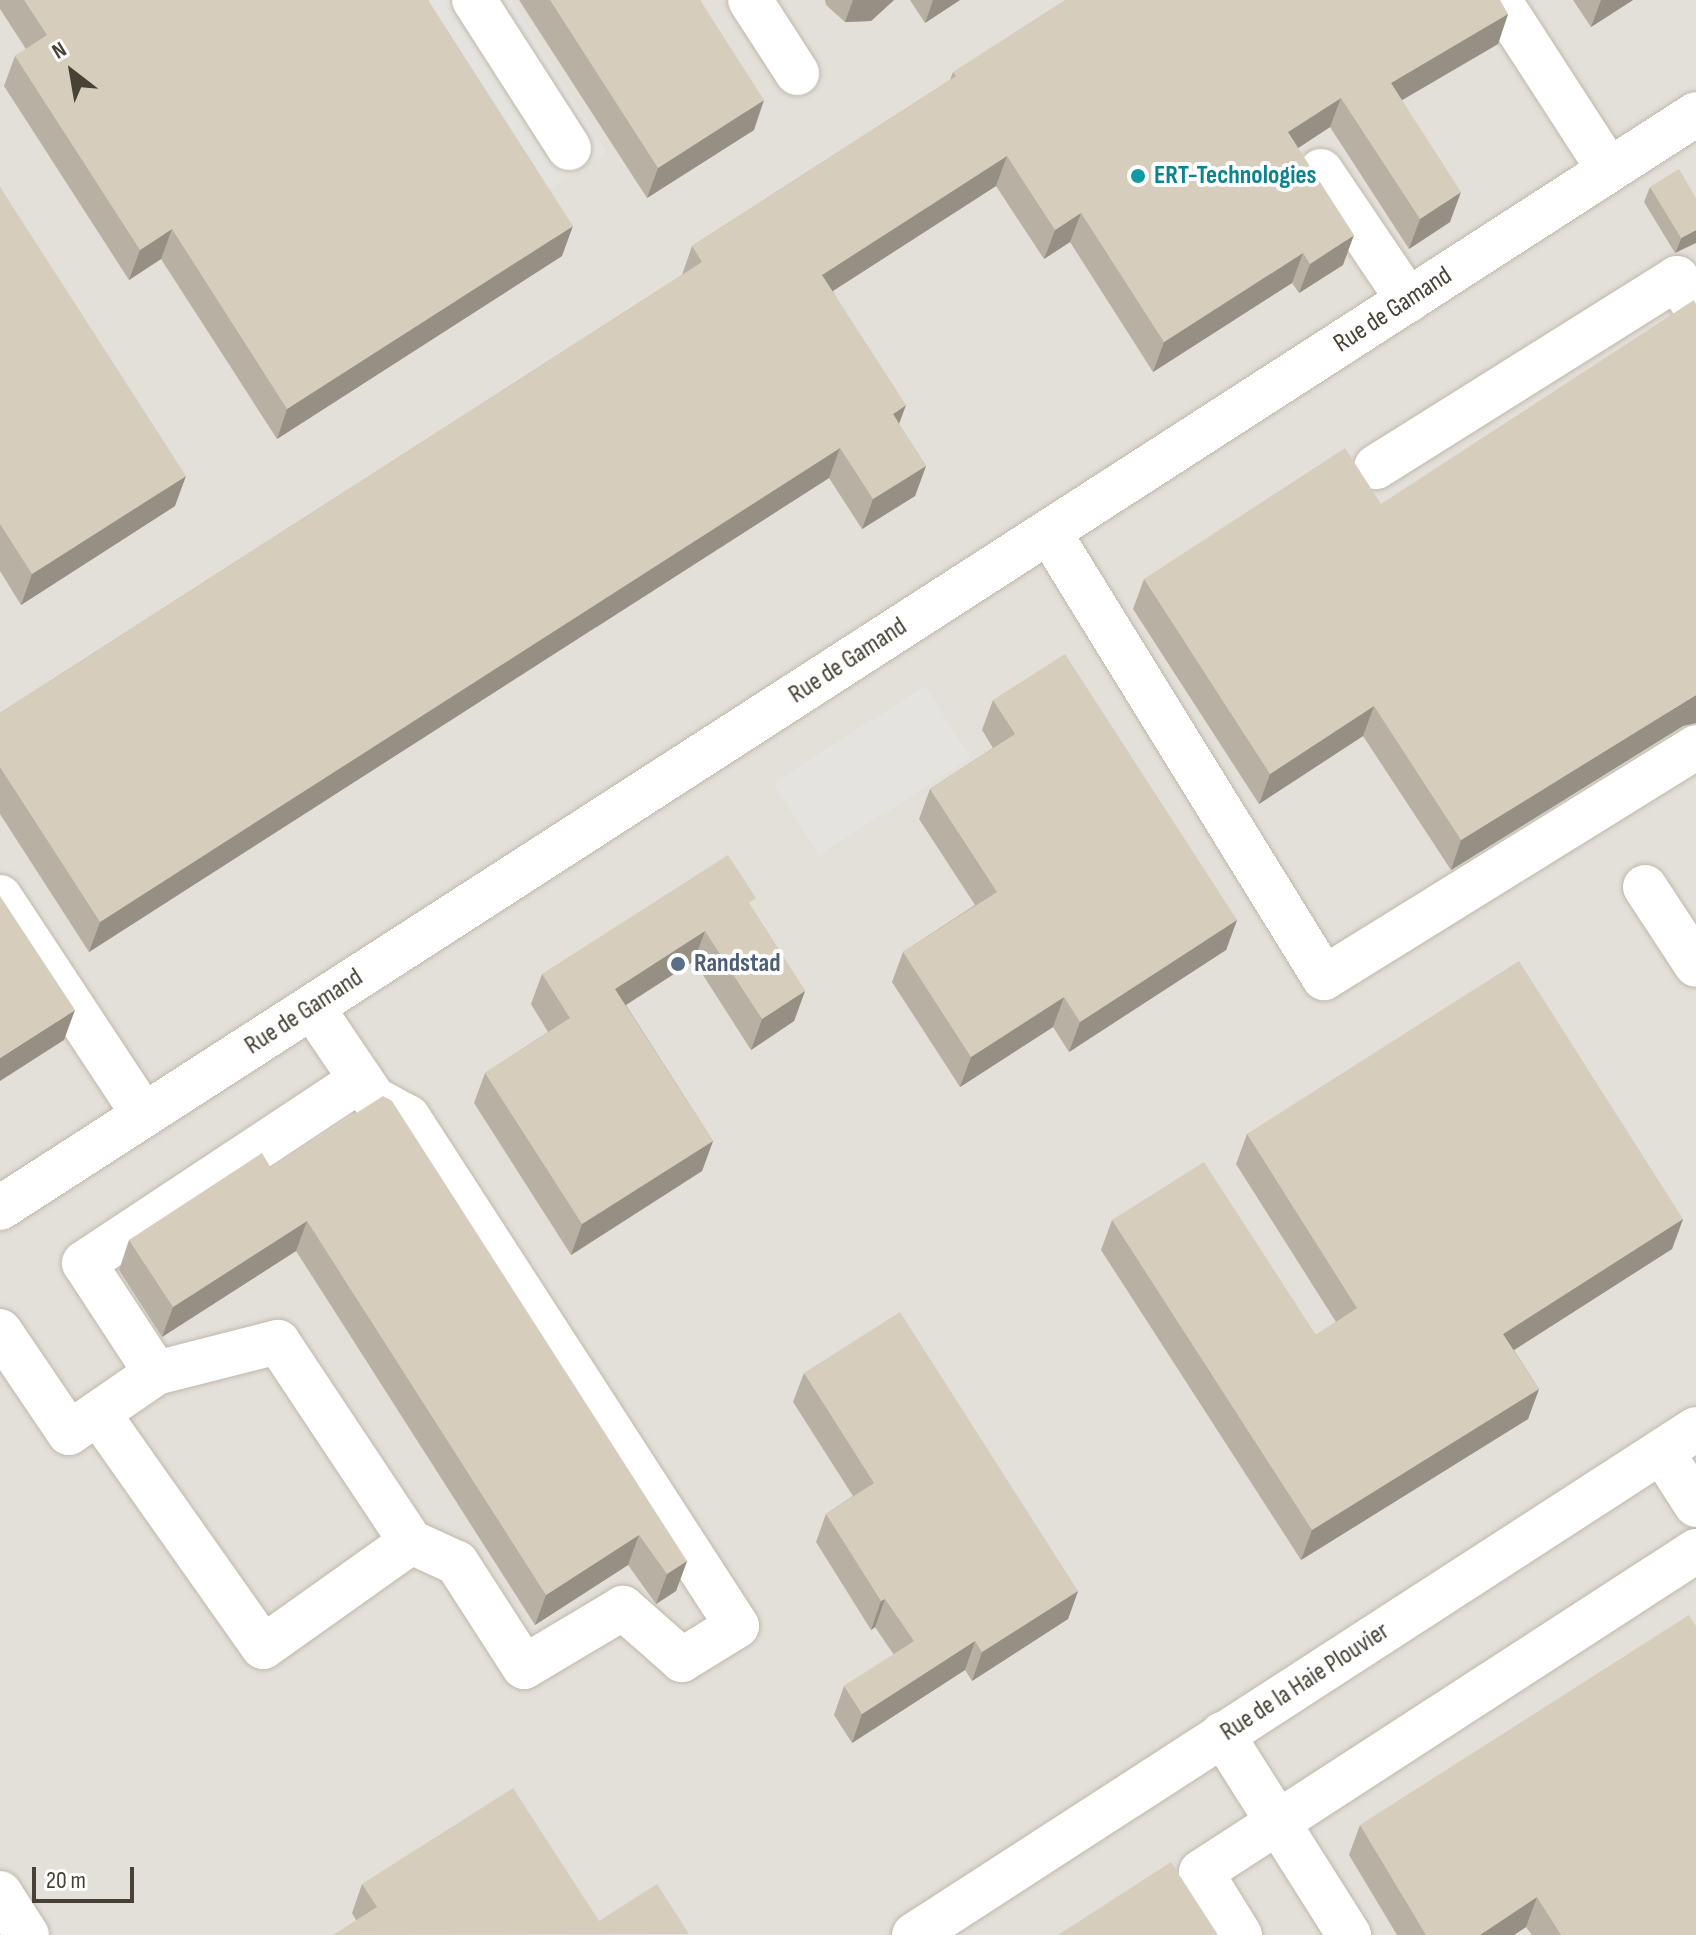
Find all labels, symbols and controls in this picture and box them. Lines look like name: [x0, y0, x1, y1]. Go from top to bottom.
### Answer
north arrow: [32, 32, 112, 112]
text: N: [47, 36, 71, 66]
place label: ERT-Technologies: [1154, 160, 1317, 192]
marker: ERT-Technologies: [1129, 167, 1147, 185]
street label: Rue de Gamand: [1328, 260, 1458, 360]
street label: Rue de Gamand: [783, 611, 913, 711]
place label: Randstad: [694, 948, 781, 980]
marker: Randstad: [669, 955, 687, 973]
street label: Rue de Gamand: [239, 962, 369, 1062]
street label: Rue de la Haie Plouvier: [1215, 1616, 1395, 1748]
scale bar: [36, 1851, 138, 1901]
text: 20 m: [46, 1866, 86, 1895]

